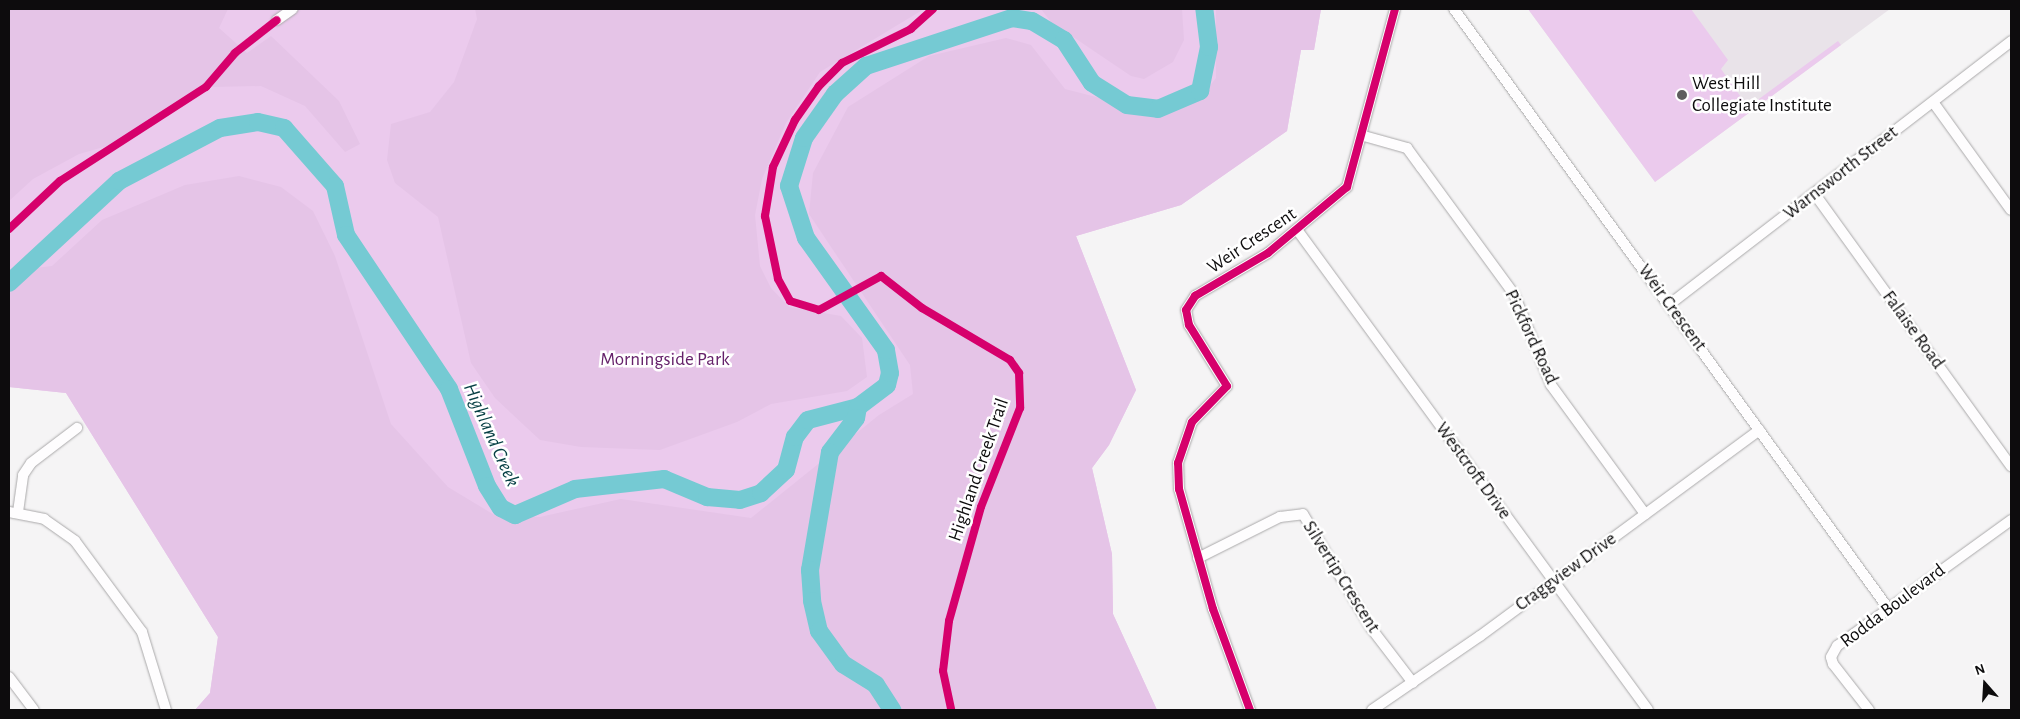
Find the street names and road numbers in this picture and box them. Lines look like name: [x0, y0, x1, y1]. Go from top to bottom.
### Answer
street label: Warnsworth Street: [1779, 121, 1903, 225]
street label: Weir Crescent: [1203, 203, 1301, 279]
street label: Weir Crescent: [1633, 260, 1711, 356]
street label: Pickford Road: [1499, 286, 1563, 388]
street label: Falaise Road: [1877, 286, 1949, 374]
street label: Highland Creek Trail: [944, 395, 1014, 545]
street label: Westcroft Drive: [1430, 418, 1516, 524]
street label: Silvertip Crescent: [1297, 517, 1385, 637]
street label: Craggview Drive: [1511, 528, 1621, 616]
street label: Rodda Boulevard: [1836, 559, 1950, 653]

